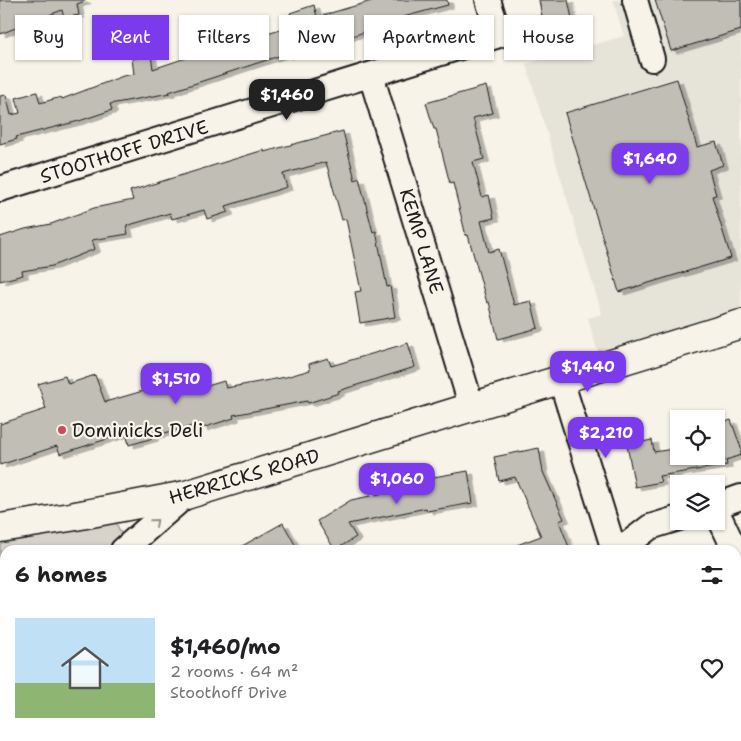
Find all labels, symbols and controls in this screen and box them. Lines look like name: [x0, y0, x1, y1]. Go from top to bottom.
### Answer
chip: Buy: [15, 15, 82, 60]
chip: Rent: [92, 15, 169, 60]
chip: Filters: [179, 15, 269, 60]
chip: New: [279, 15, 354, 60]
chip: Apartment: [364, 15, 494, 60]
chip: House: [504, 15, 593, 60]
pin: $1,460: [246, 78, 328, 121]
text: $1,460: [260, 84, 314, 105]
street label: STOOTHOFF DRIVE: [37, 114, 211, 189]
pin: $1,640: [609, 142, 691, 185]
text: $1,640: [623, 148, 677, 169]
street label: KEMP LANE: [394, 185, 449, 297]
pin: $1,440: [547, 350, 629, 393]
text: $1,440: [561, 356, 615, 377]
pin: $1,510: [135, 362, 217, 405]
text: $1,510: [152, 368, 200, 389]
map controls: [670, 410, 725, 530]
button: locate: [670, 410, 725, 465]
pin: $2,210: [565, 416, 647, 459]
place label: Dominicks Deli: [72, 418, 203, 443]
text: $2,210: [579, 422, 633, 443]
marker: Dominicks Deli: [56, 424, 68, 436]
street label: HERRICKS ROAD: [166, 443, 322, 510]
pin: $1,060: [356, 462, 438, 505]
text: $1,060: [370, 468, 424, 489]
button: layers: [670, 475, 725, 530]
one-way arrow: [149, 519, 158, 528]
text: 6 homes: [15, 561, 107, 589]
icon: filters: [698, 561, 726, 589]
text: $1,460/mo: [170, 633, 281, 661]
icon: home: [55, 638, 115, 698]
icon: heart: [698, 654, 726, 682]
text: 2 rooms · 64 m²: [170, 661, 298, 682]
text: Stoothoff Drive: [170, 682, 287, 703]

